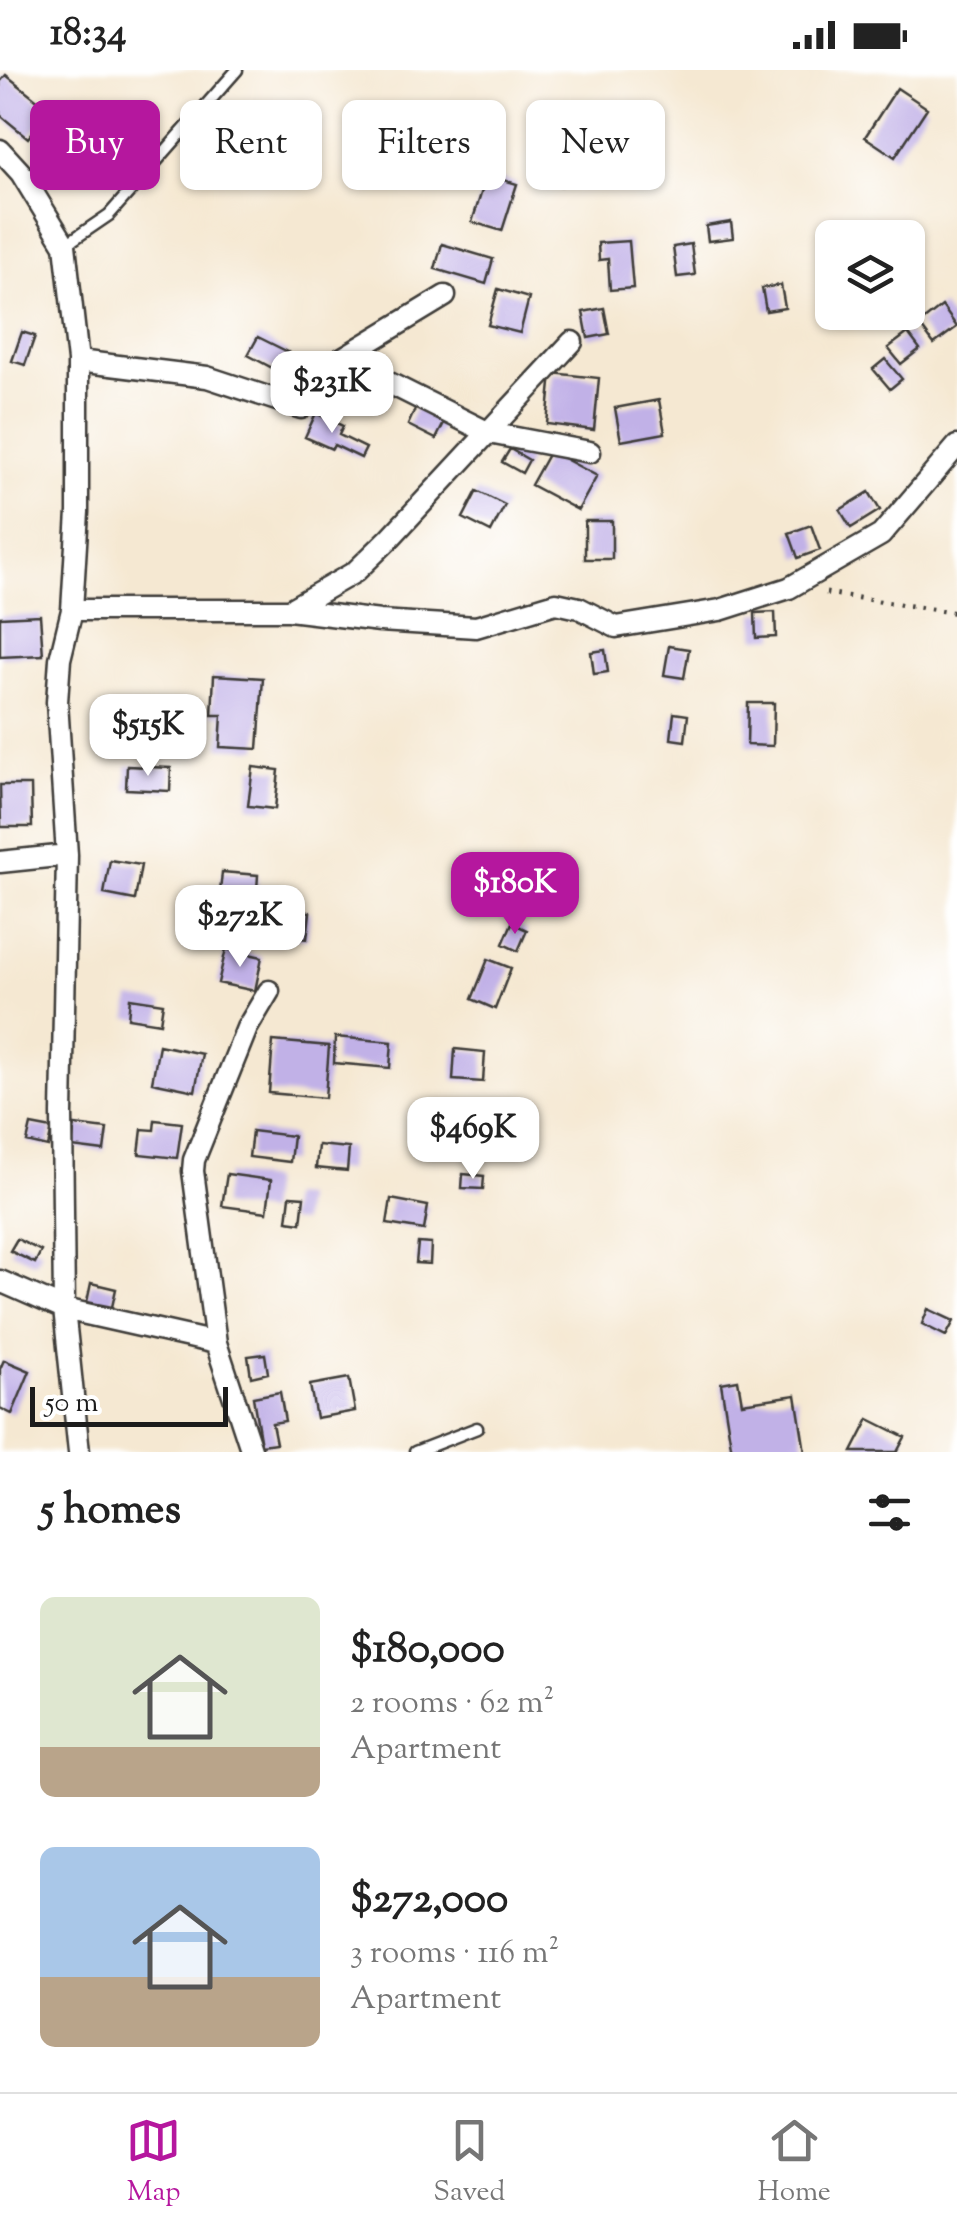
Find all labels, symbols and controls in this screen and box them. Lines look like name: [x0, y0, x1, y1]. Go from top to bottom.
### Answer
text: 18:34: [50, 8, 126, 62]
chip: Buy: [30, 100, 160, 190]
chip: Rent: [180, 100, 322, 190]
chip: Filters: [342, 100, 506, 190]
chip: New: [526, 100, 665, 190]
map controls: [815, 220, 925, 330]
button: layers: [815, 220, 925, 330]
pin: $231K: [262, 351, 402, 436]
text: $231K: [292, 360, 372, 406]
pin: $515K: [78, 694, 218, 779]
text: $515K: [112, 703, 185, 749]
pin: $180K: [445, 852, 585, 937]
text: $180K: [473, 861, 557, 907]
pin: $272K: [170, 885, 310, 970]
text: $272K: [197, 894, 283, 940]
pin: $469K: [403, 1097, 543, 1182]
text: $469K: [429, 1106, 517, 1152]
scale bar: [30, 1382, 228, 1426]
text: 50 m: [45, 1384, 99, 1424]
text: 5 homes: [40, 1482, 181, 1542]
icon: filters: [862, 1485, 917, 1540]
text: $180,000: [350, 1621, 505, 1681]
icon: home: [120, 1637, 240, 1757]
text: 2 rooms · 62 m²: [350, 1681, 554, 1727]
text: Apartment: [350, 1727, 501, 1773]
text: $272,000: [350, 1871, 508, 1931]
icon: home: [120, 1887, 240, 2007]
text: 3 rooms · 116 m²: [350, 1931, 559, 1977]
text: Apartment: [350, 1977, 501, 2023]
tab: Map: [126, 2113, 181, 2213]
tab: Saved: [433, 2113, 505, 2213]
tab: Home: [757, 2113, 831, 2213]

